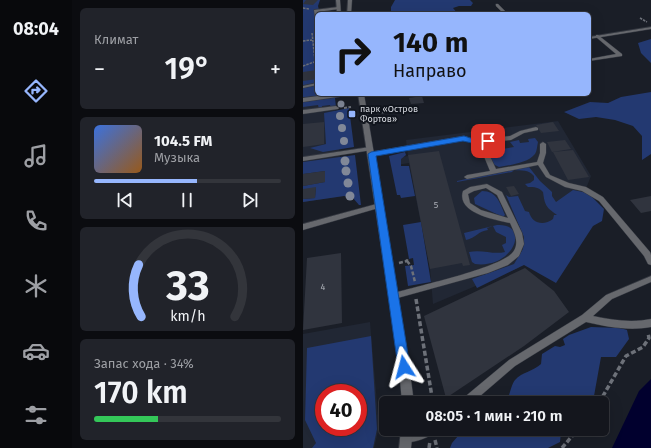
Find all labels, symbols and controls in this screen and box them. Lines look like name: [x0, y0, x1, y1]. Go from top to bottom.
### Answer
text: 08:04: [13, 18, 59, 40]
text: 140 m: [393, 26, 469, 59]
icon: right: [327, 28, 379, 80]
text: Климат: [94, 32, 138, 47]
text: 19°: [165, 51, 210, 87]
text: −: [94, 56, 105, 83]
text: +: [270, 56, 281, 83]
text: Направо: [393, 60, 467, 82]
icon: directions: [22, 77, 50, 105]
place label: парк «Остров Фортов»: [360, 104, 418, 124]
marker: парк «Остров Фортов»: [347, 109, 357, 119]
pin: [471, 124, 505, 158]
icon: arrive: [477, 130, 499, 152]
text: 104.5 FM: [154, 132, 212, 150]
icon: music: [22, 142, 50, 170]
text: Музыка: [154, 150, 200, 165]
icon: previous: [114, 189, 136, 211]
icon: pause: [176, 189, 198, 211]
icon: next: [239, 189, 261, 211]
house number: 5: [434, 200, 439, 210]
icon: phone: [22, 207, 50, 235]
text: 33: [165, 260, 209, 310]
icon: climate: [22, 272, 50, 300]
house number: 4: [321, 282, 326, 292]
text: km/h: [170, 307, 205, 324]
icon: car: [22, 337, 50, 365]
position arrow: [383, 346, 425, 388]
text: Запас хода · 34%: [94, 356, 194, 371]
text: 170 km: [94, 375, 188, 411]
speed limit sign: 40: [315, 384, 367, 436]
icon: filters: [22, 401, 50, 429]
text: 08:05 · 1 мин · 210 m: [426, 407, 562, 425]

